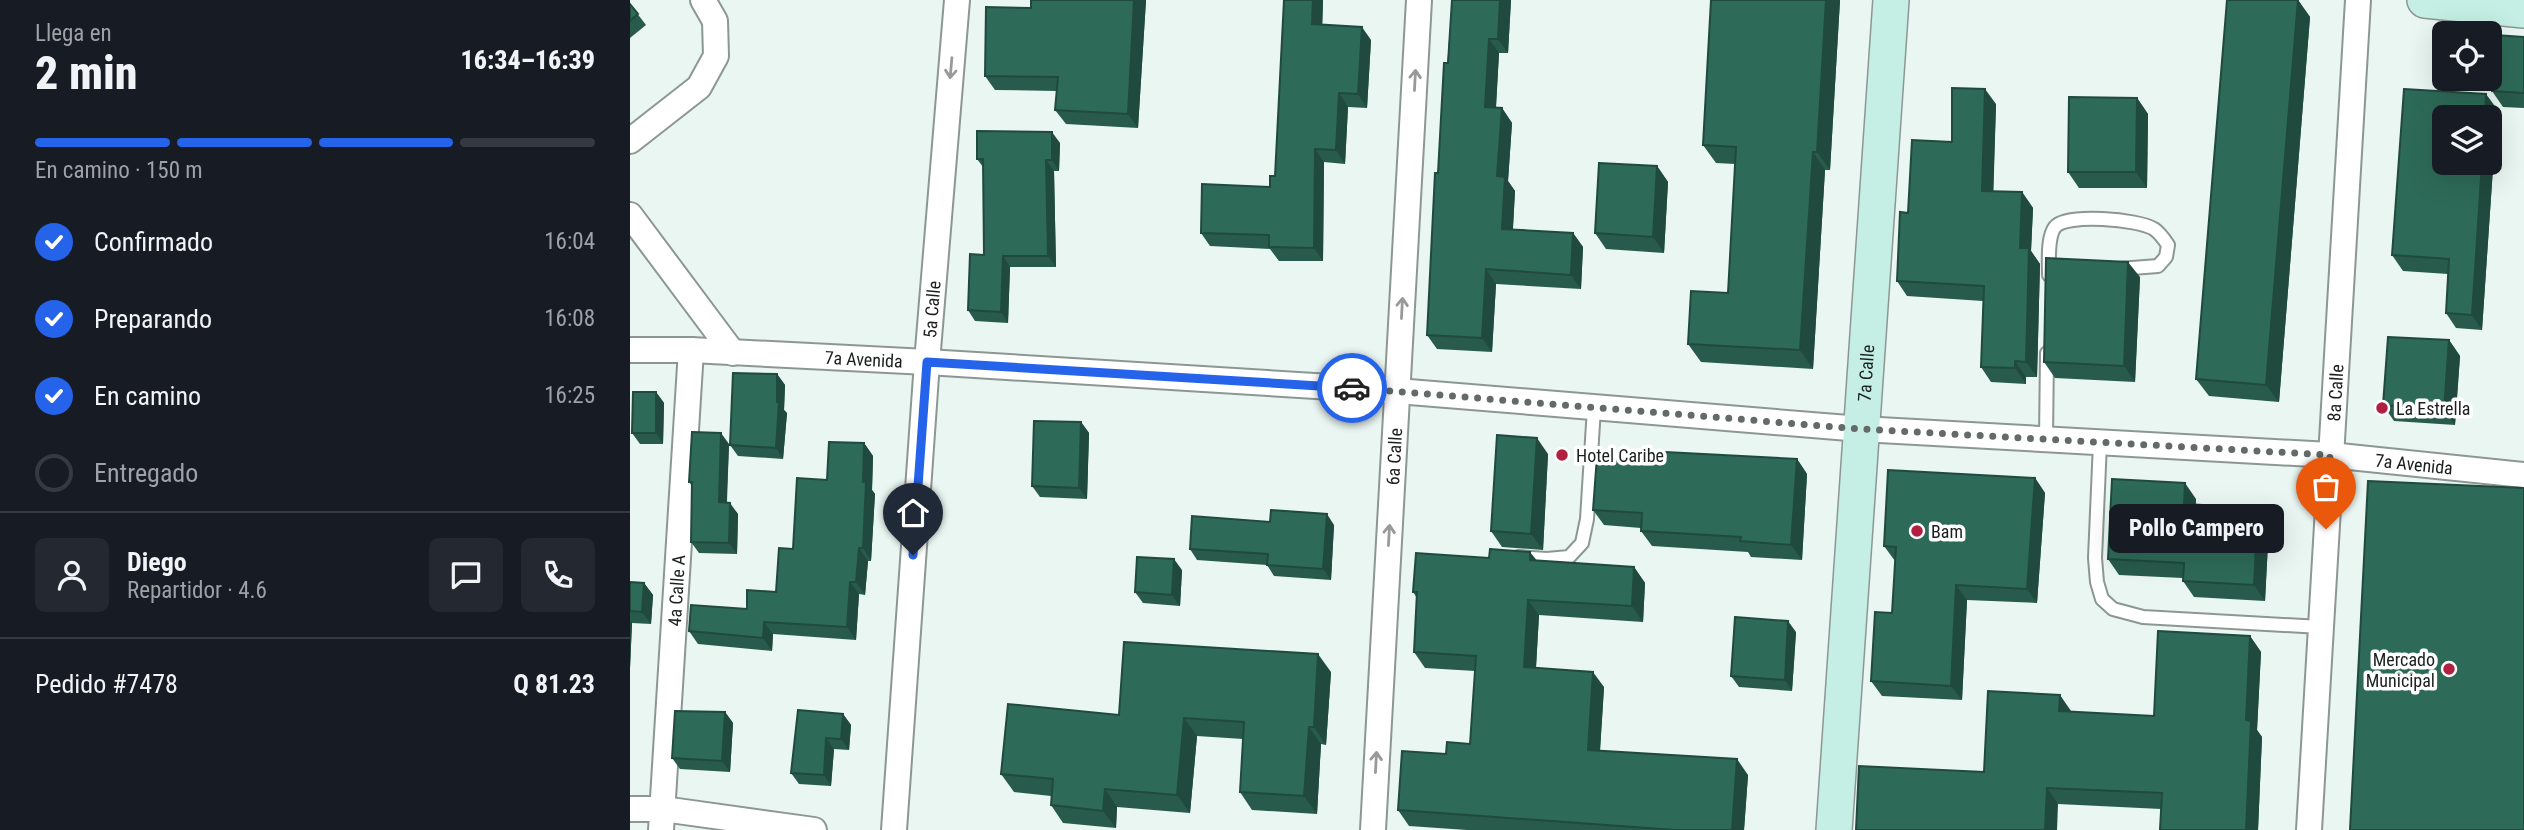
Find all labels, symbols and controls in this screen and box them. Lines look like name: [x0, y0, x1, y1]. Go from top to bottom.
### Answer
text: Llega en: [35, 20, 112, 47]
map controls: [2432, 21, 2502, 175]
button: locate: [2432, 21, 2502, 91]
text: 16:34–16:39: [461, 45, 595, 75]
text: 2 min: [35, 46, 138, 100]
one-way arrow: [944, 56, 957, 79]
one-way arrow: [1408, 69, 1421, 92]
button: layers: [2432, 105, 2502, 175]
text: En camino · 150 m: [35, 157, 203, 184]
icon: check: [35, 223, 73, 261]
text: Confirmado: [94, 227, 213, 257]
text: 16:04: [544, 228, 595, 255]
street label: 5a Calle: [919, 280, 944, 339]
one-way arrow: [1396, 297, 1409, 319]
icon: check: [35, 300, 73, 338]
text: Preparando: [94, 304, 212, 334]
text: 16:08: [544, 305, 595, 332]
street label: 7a Calle: [1853, 344, 1878, 402]
street label: 7a Avenida: [824, 346, 903, 371]
courier: [1317, 353, 1387, 423]
street label: 8a Calle: [2323, 364, 2347, 422]
icon: car: [1333, 369, 1371, 407]
icon: check: [35, 377, 73, 415]
text: En camino: [94, 381, 201, 411]
text: 16:25: [544, 382, 595, 409]
place label: La Estrella: [2396, 398, 2470, 419]
marker: La Estrella: [2374, 400, 2390, 416]
street label: 6a Calle: [1382, 427, 1406, 486]
place label: Hotel Caribe: [1576, 445, 1664, 466]
marker: Hotel Caribe: [1554, 447, 1570, 463]
street label: 7a Avenida: [2374, 449, 2454, 478]
pin: [2296, 457, 2356, 529]
text: Entregado: [94, 458, 198, 488]
icon: bag: [2307, 468, 2345, 506]
pin: [883, 483, 943, 555]
icon: home: [894, 494, 932, 532]
callout: Pollo Campero: [2109, 504, 2284, 554]
text: Pollo Campero: [2129, 515, 2264, 542]
place label: Bam: [1931, 521, 1963, 542]
marker: Bam: [1909, 523, 1925, 539]
one-way arrow: [1383, 524, 1396, 546]
button: person: [35, 538, 109, 612]
button: chat: [429, 538, 503, 612]
button: phone: [521, 538, 595, 612]
text: Diego: [127, 547, 187, 577]
street label: 4a Calle A: [663, 553, 689, 627]
text: Repartidor · 4.6: [127, 577, 267, 604]
place label: Mercado Municipal: [2366, 649, 2435, 691]
marker: Mercado Municipal: [2441, 661, 2457, 677]
text: Pedido #7478: [35, 669, 178, 699]
text: Q 81.23: [513, 669, 595, 699]
one-way arrow: [1370, 751, 1383, 774]

